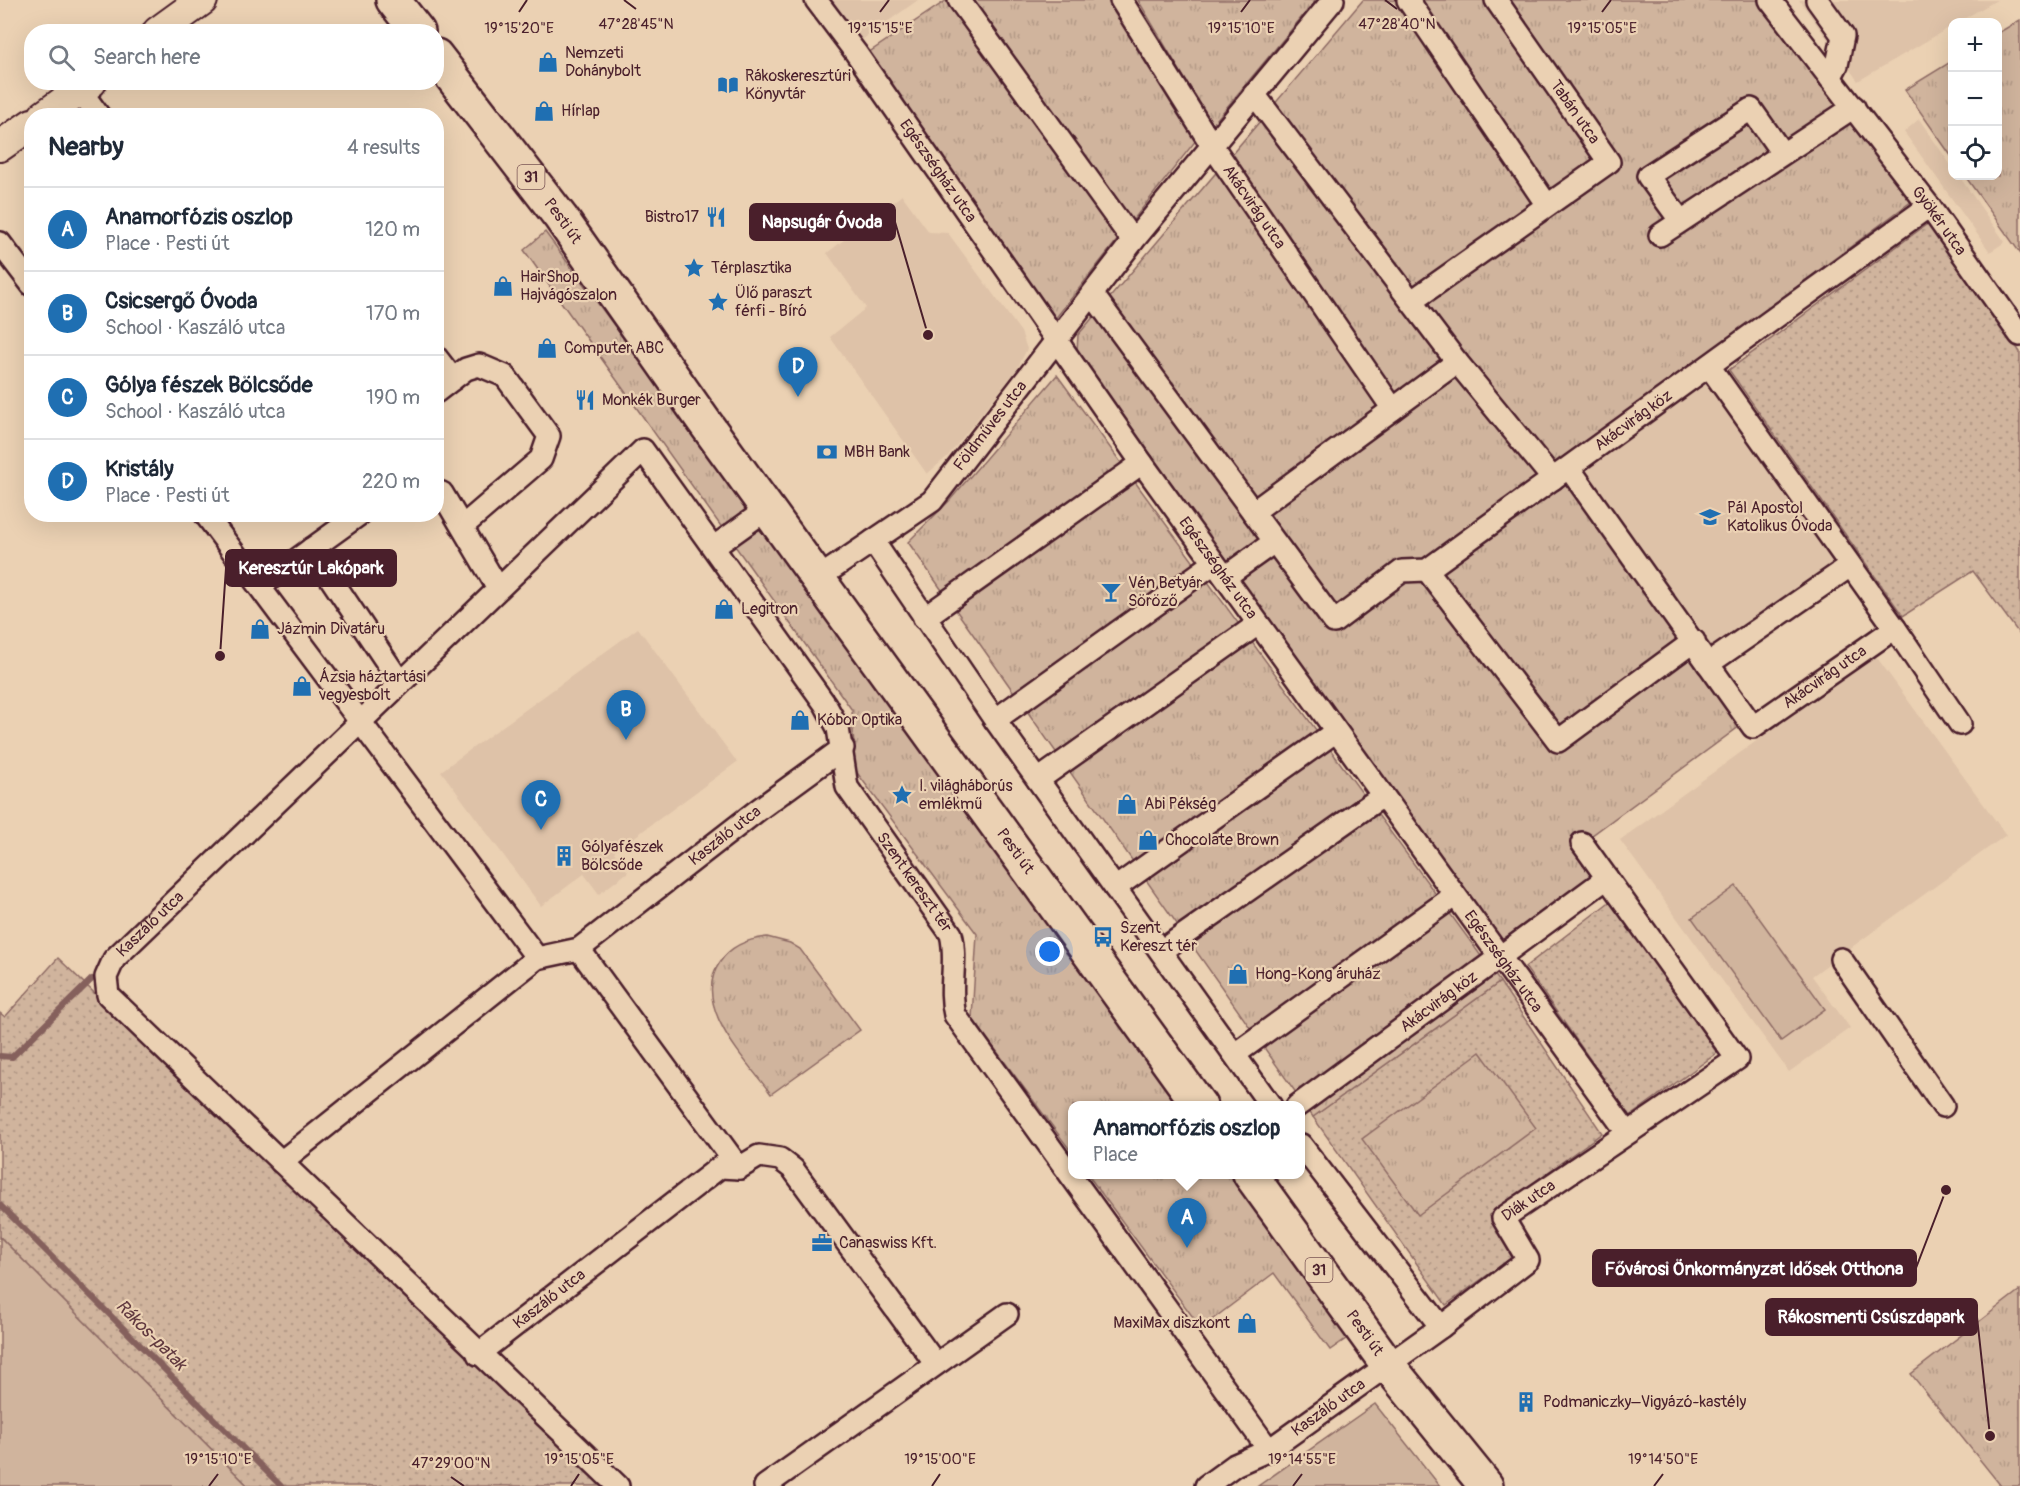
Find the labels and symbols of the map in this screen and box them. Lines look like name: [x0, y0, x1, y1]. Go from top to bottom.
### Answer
text: 47°28'45"N: [598, 15, 674, 34]
text: 47°28'40"N: [1358, 15, 1436, 34]
text: 19°15'20"E: [484, 19, 554, 38]
text: 19°15'15"E: [847, 19, 913, 38]
text: 19°15'10"E: [1207, 19, 1275, 38]
text: 19°15'05"E: [1567, 19, 1637, 38]
place label: Nemzeti Dohánybolt: [565, 43, 641, 81]
shop icon: Nemzeti Dohánybolt: [536, 50, 560, 74]
place label: Rákoskeresztúri Könyvtár: [745, 66, 851, 104]
library icon: Rákoskeresztúri Könyvtár: [716, 73, 740, 97]
street label: Tabán utca: [1546, 76, 1604, 148]
shop icon: Hírlap: [532, 99, 556, 123]
place label: Hírlap: [561, 101, 600, 121]
street label: Egészségház utca: [895, 115, 981, 226]
street label: Akácvirág utca: [1218, 161, 1290, 253]
road number: 31: [518, 165, 544, 189]
street label: Gyökér utca: [1907, 182, 1971, 259]
street label: Pesti út: [539, 194, 586, 248]
callout: Napsugár Óvoda: [750, 204, 895, 240]
restaurant icon: Bistro17: [704, 205, 728, 229]
place label: Bistro17: [645, 207, 700, 227]
text: Napsugár Óvoda: [762, 210, 883, 234]
place icon: Térplasztika: [682, 256, 706, 280]
place label: Térplasztika: [711, 258, 792, 278]
place label: HairShop Hajvágószalon: [520, 267, 617, 305]
shop icon: HairShop Hajvágószalon: [491, 274, 515, 298]
place label: Ülő paraszt férfi - Bíró: [735, 283, 813, 321]
place icon: Ülő paraszt férfi - Bíró: [706, 290, 730, 314]
shop icon: Computer ABC: [535, 336, 559, 360]
place label: Computer ABC: [564, 338, 664, 358]
pin: D: [778, 348, 818, 397]
street label: Földműves utca: [949, 377, 1031, 475]
street label: Akácvirág köz: [1590, 386, 1676, 455]
restaurant icon: Monkék Burger: [573, 388, 597, 412]
place label: Monkék Burger: [602, 390, 701, 410]
bank icon: MBH Bank: [815, 440, 839, 464]
place label: MBH Bank: [844, 442, 910, 462]
place label: Pál Apostol Katolikus Óvoda: [1727, 498, 1833, 536]
school or university icon: Pál Apostol Katolikus Óvoda: [1698, 505, 1722, 529]
street label: Egészségház utca: [1174, 513, 1262, 623]
callout: Keresztúr Lakópark: [226, 550, 396, 586]
text: Keresztúr Lakópark: [238, 557, 384, 580]
place label: Vén Betyár Söröző: [1128, 573, 1202, 611]
bar icon: Vén Betyár Söröző: [1099, 580, 1123, 604]
shop icon: Legitron: [712, 597, 736, 621]
place label: Legitron: [741, 599, 798, 619]
shop icon: Jázmin Divatáru: [248, 617, 272, 641]
place label: Jázmin Divatáru: [277, 619, 385, 639]
street label: Akácvirág utca: [1779, 641, 1870, 713]
place label: Ázsia háztartási vegyesbolt: [318, 667, 426, 705]
shop icon: Ázsia háztartási vegyesbolt: [290, 674, 314, 698]
pin: B: [606, 690, 646, 740]
shop icon: Kóbor Optika: [788, 708, 812, 732]
place label: Kóbor Optika: [817, 710, 902, 730]
place label: I. világháborús emlékmű: [919, 776, 1013, 814]
pin: C: [522, 780, 560, 830]
place icon: I. világháborús emlékmű: [890, 783, 914, 807]
shop icon: Abi Pékség: [1115, 792, 1139, 816]
place label: Abi Pékség: [1144, 794, 1216, 814]
street label: Kaszáló utca: [685, 801, 765, 870]
street label: Pesti út: [992, 824, 1039, 878]
street label: Szent kereszt tér: [872, 828, 957, 936]
shop icon: Chocolate Brown: [1136, 828, 1160, 852]
place label: Chocolate Brown: [1165, 830, 1279, 850]
place label: Gólyafészek Bölcsőde: [581, 837, 664, 875]
building icon: Gólyafészek Bölcsőde: [552, 844, 576, 868]
street label: Kaszáló utca: [112, 887, 188, 961]
street label: Egészségház utca: [1460, 907, 1547, 1016]
place label: Szent Kereszt tér: [1120, 918, 1197, 956]
bus stop icon: Szent Kereszt tér: [1091, 925, 1115, 949]
your location: [1035, 937, 1064, 966]
shop icon: Hong-Kong áruház: [1226, 962, 1250, 986]
place label: Hong-Kong áruház: [1255, 964, 1381, 984]
street label: Akácvirág köz: [1396, 967, 1481, 1037]
street label: Diák utca: [1498, 1175, 1559, 1226]
pin: A: [1168, 1198, 1206, 1248]
office icon: Canaswiss Kft.: [810, 1231, 834, 1255]
place label: Canaswiss Kft.: [839, 1233, 937, 1253]
callout: Fővárosi Önkormányzat Idősek Otthona: [1593, 1250, 1916, 1286]
road number: 31: [1306, 1258, 1332, 1282]
text: Fővárosi Önkormányzat Idősek Otthona: [1605, 1258, 1904, 1281]
street label: Kaszáló utca: [509, 1265, 589, 1333]
water label: Rákos-patak: [111, 1295, 192, 1376]
callout: Rákosmenti Csúszdapark: [1766, 1299, 1977, 1335]
street label: Pesti út: [1342, 1306, 1388, 1360]
text: Rákosmenti Csúszdapark: [1778, 1306, 1965, 1329]
shop icon: MaxiMax diszkont: [1235, 1311, 1259, 1335]
place label: MaxiMax diszkont: [1113, 1313, 1231, 1333]
street label: Kaszáló utca: [1288, 1374, 1369, 1441]
building icon: Podmaniczky–Vigyázó-kastély: [1514, 1390, 1538, 1414]
place label: Podmaniczky–Vigyázó-kastély: [1543, 1392, 1746, 1412]
text: 19°15'10"E: [184, 1450, 252, 1469]
text: 19°15'05"E: [544, 1450, 614, 1469]
text: 19°15'00"E: [904, 1450, 976, 1469]
text: 19°14'55"E: [1268, 1450, 1336, 1469]
text: 19°14'50"E: [1628, 1450, 1698, 1469]
text: 47°29'00"N: [411, 1454, 491, 1473]

